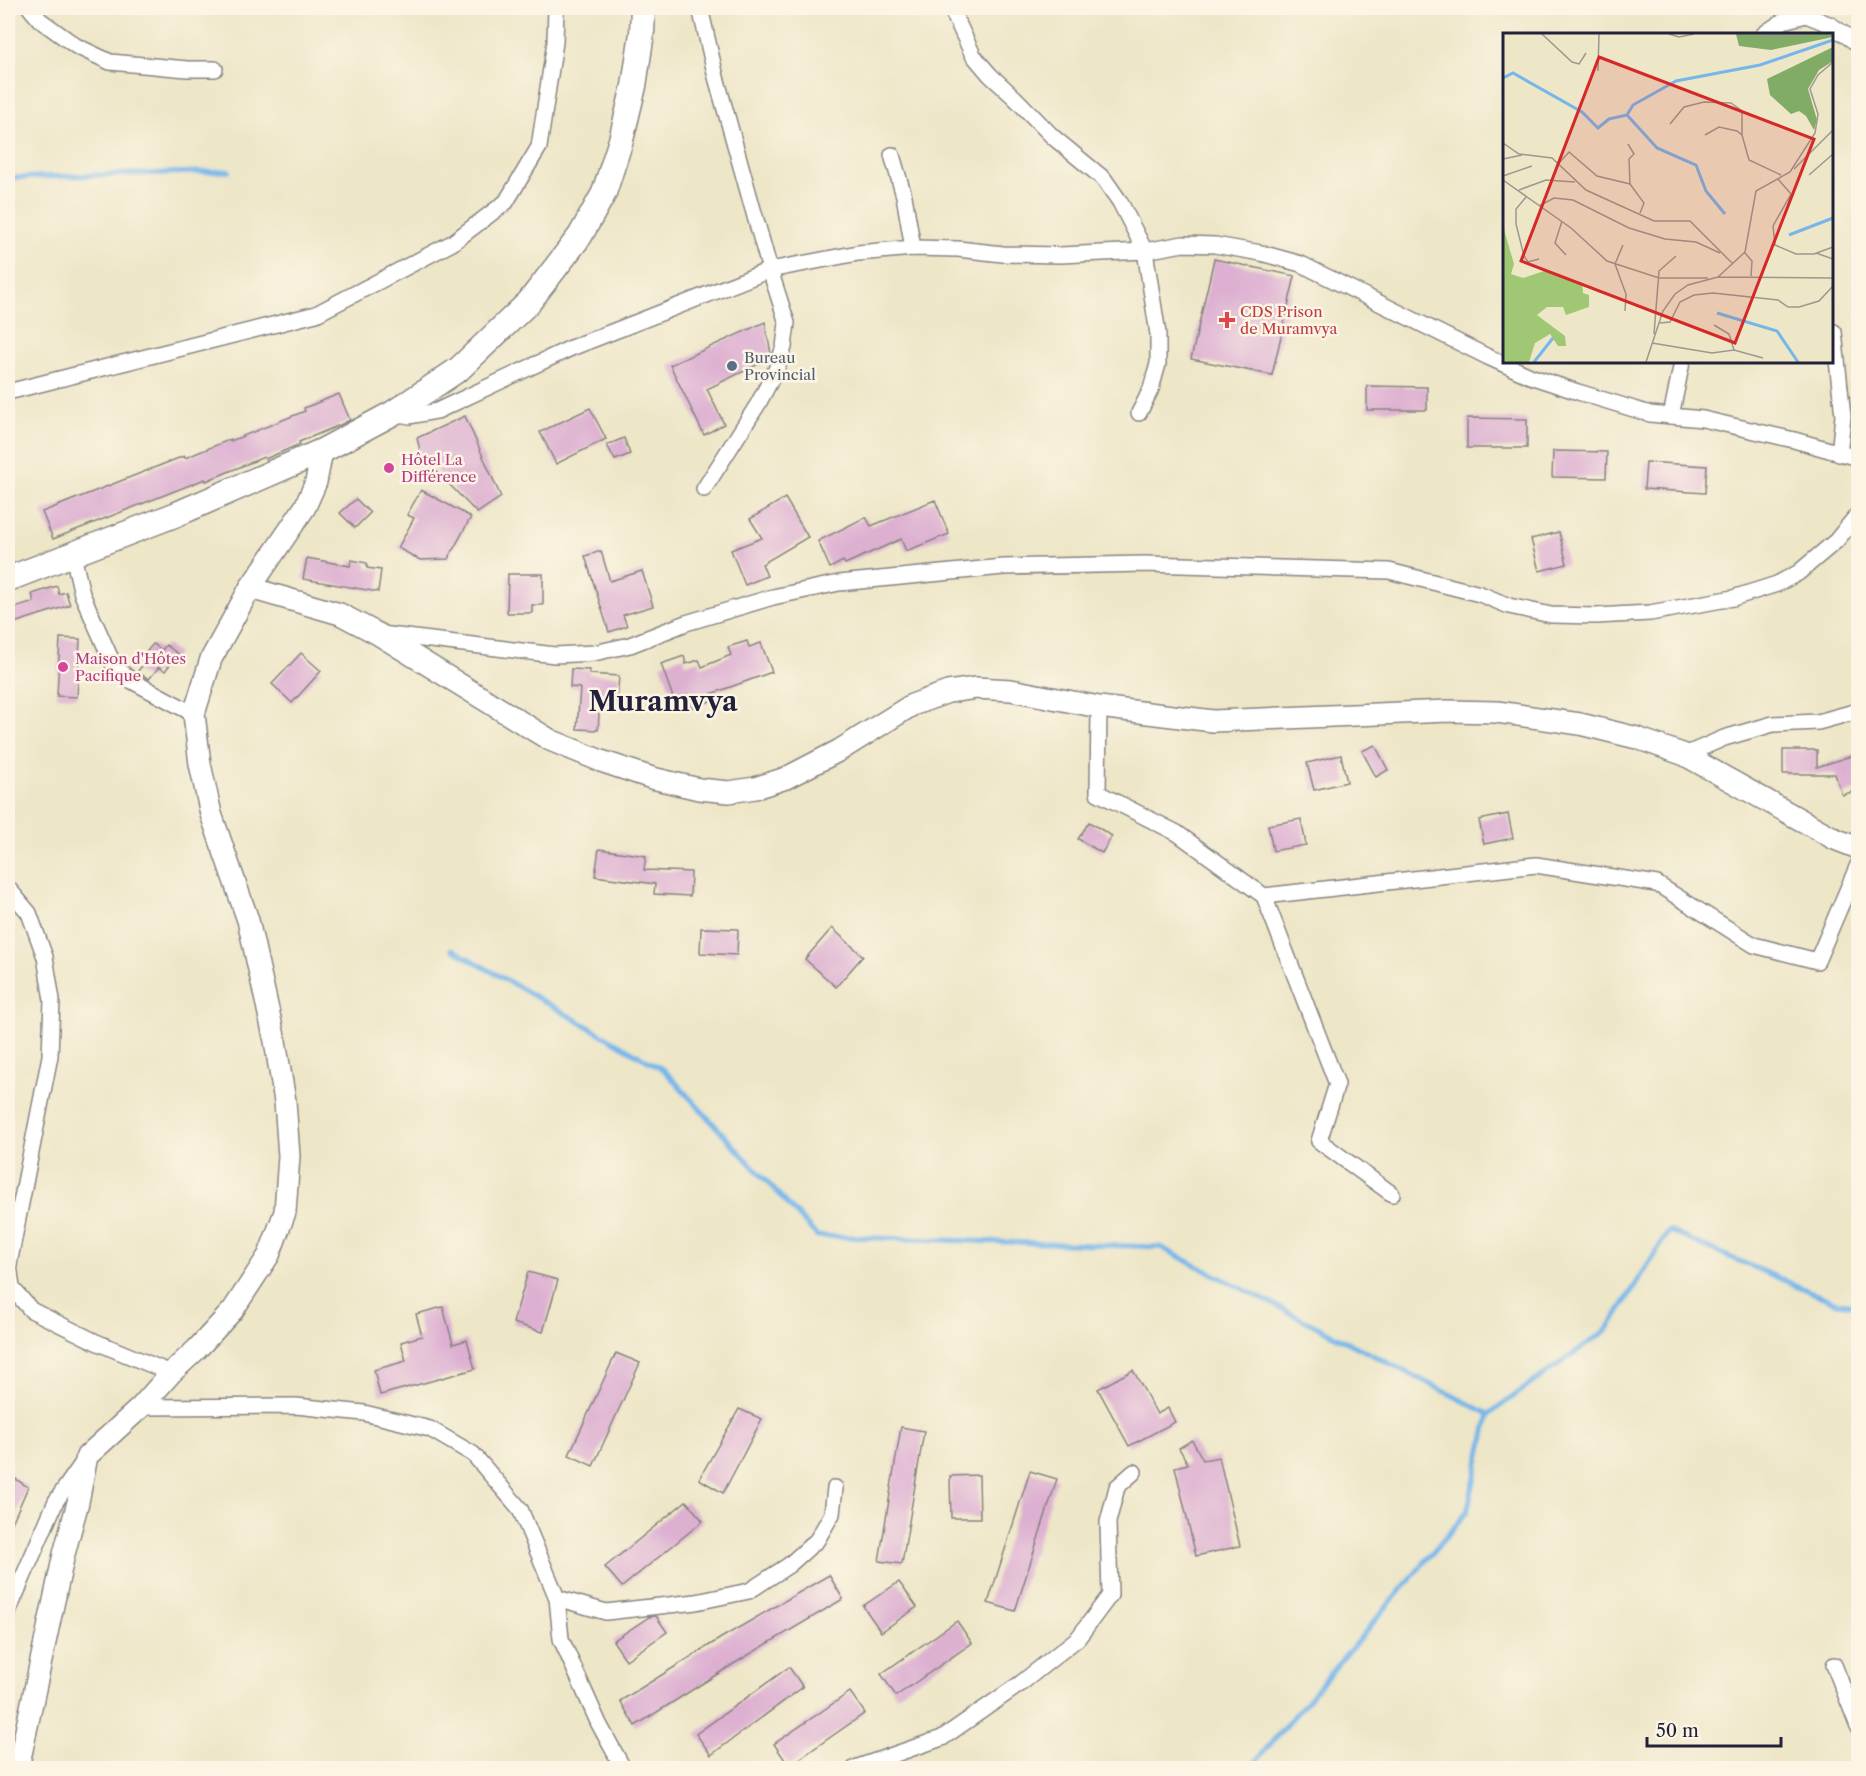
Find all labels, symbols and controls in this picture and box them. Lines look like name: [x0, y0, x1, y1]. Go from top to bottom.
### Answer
inset map: [1503, 33, 1833, 363]
place label: CDS Prison de Muramvya: [1240, 302, 1337, 338]
marker: CDS Prison de Muramvya: [1218, 311, 1236, 329]
place label: Bureau Provincial: [744, 348, 816, 384]
marker: Bureau Provincial: [725, 359, 739, 373]
place label: Hôtel La Différence: [401, 450, 476, 486]
marker: Hôtel La Différence: [382, 461, 396, 475]
place label: Maison d'Hôtes Pacifique: [75, 649, 186, 685]
marker: Maison d'Hôtes Pacifique: [56, 660, 70, 674]
district label: Muramvya: [588, 685, 738, 718]
scale bar: [1647, 1710, 1780, 1748]
text: 50 m: [1656, 1720, 1699, 1742]

